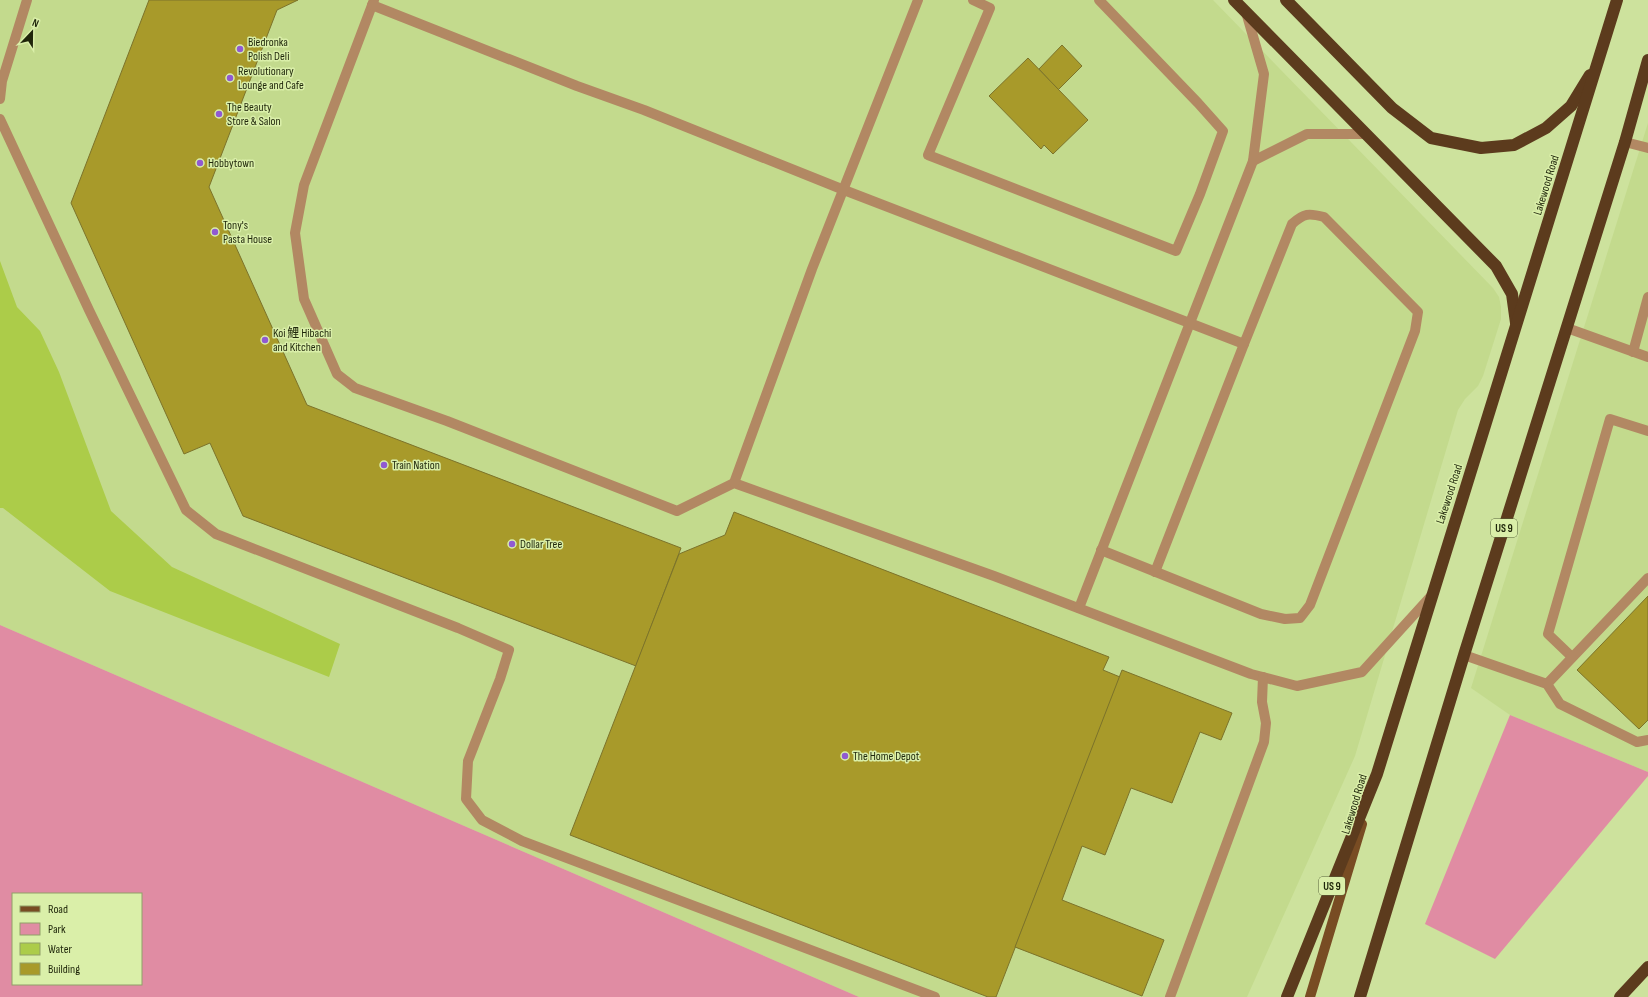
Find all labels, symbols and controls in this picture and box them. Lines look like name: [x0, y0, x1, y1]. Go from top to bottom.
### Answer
north arrow: [12, 12, 52, 52]
text: N: [30, 16, 41, 30]
place label: Biedronka Polish Deli: [248, 35, 290, 64]
marker: Biedronka Polish Deli: [235, 44, 245, 54]
place label: Revolutionary Lounge and Cafe: [238, 64, 304, 93]
marker: Revolutionary Lounge and Cafe: [225, 73, 235, 83]
place label: The Beauty Store & Salon: [227, 100, 281, 129]
marker: The Beauty Store & Salon: [214, 109, 224, 119]
street label: Lakewood Road: [1530, 153, 1563, 217]
place label: Hobbytown: [208, 156, 254, 171]
marker: Hobbytown: [195, 158, 205, 168]
place label: Tony's Pasta House: [223, 218, 272, 247]
marker: Tony's Pasta House: [210, 227, 220, 237]
place label: Koi 鯉 Hibachi and Kitchen: [273, 326, 331, 355]
marker: Koi 鯉 Hibachi and Kitchen: [260, 335, 270, 345]
place label: Train Nation: [392, 458, 440, 473]
marker: Train Nation: [379, 460, 389, 470]
street label: Lakewood Road: [1433, 462, 1466, 526]
road number: US 9: [1491, 519, 1517, 537]
place label: Dollar Tree: [520, 537, 562, 552]
marker: Dollar Tree: [507, 539, 517, 549]
place label: The Home Depot: [853, 749, 920, 764]
marker: The Home Depot: [840, 751, 850, 761]
street label: Lakewood Road: [1338, 772, 1371, 836]
road number: US 9: [1319, 877, 1345, 895]
legend: [12, 893, 142, 985]
text: Road: [48, 902, 68, 917]
text: Park: [48, 922, 66, 937]
text: Water: [48, 942, 72, 957]
text: Building: [48, 962, 80, 977]

